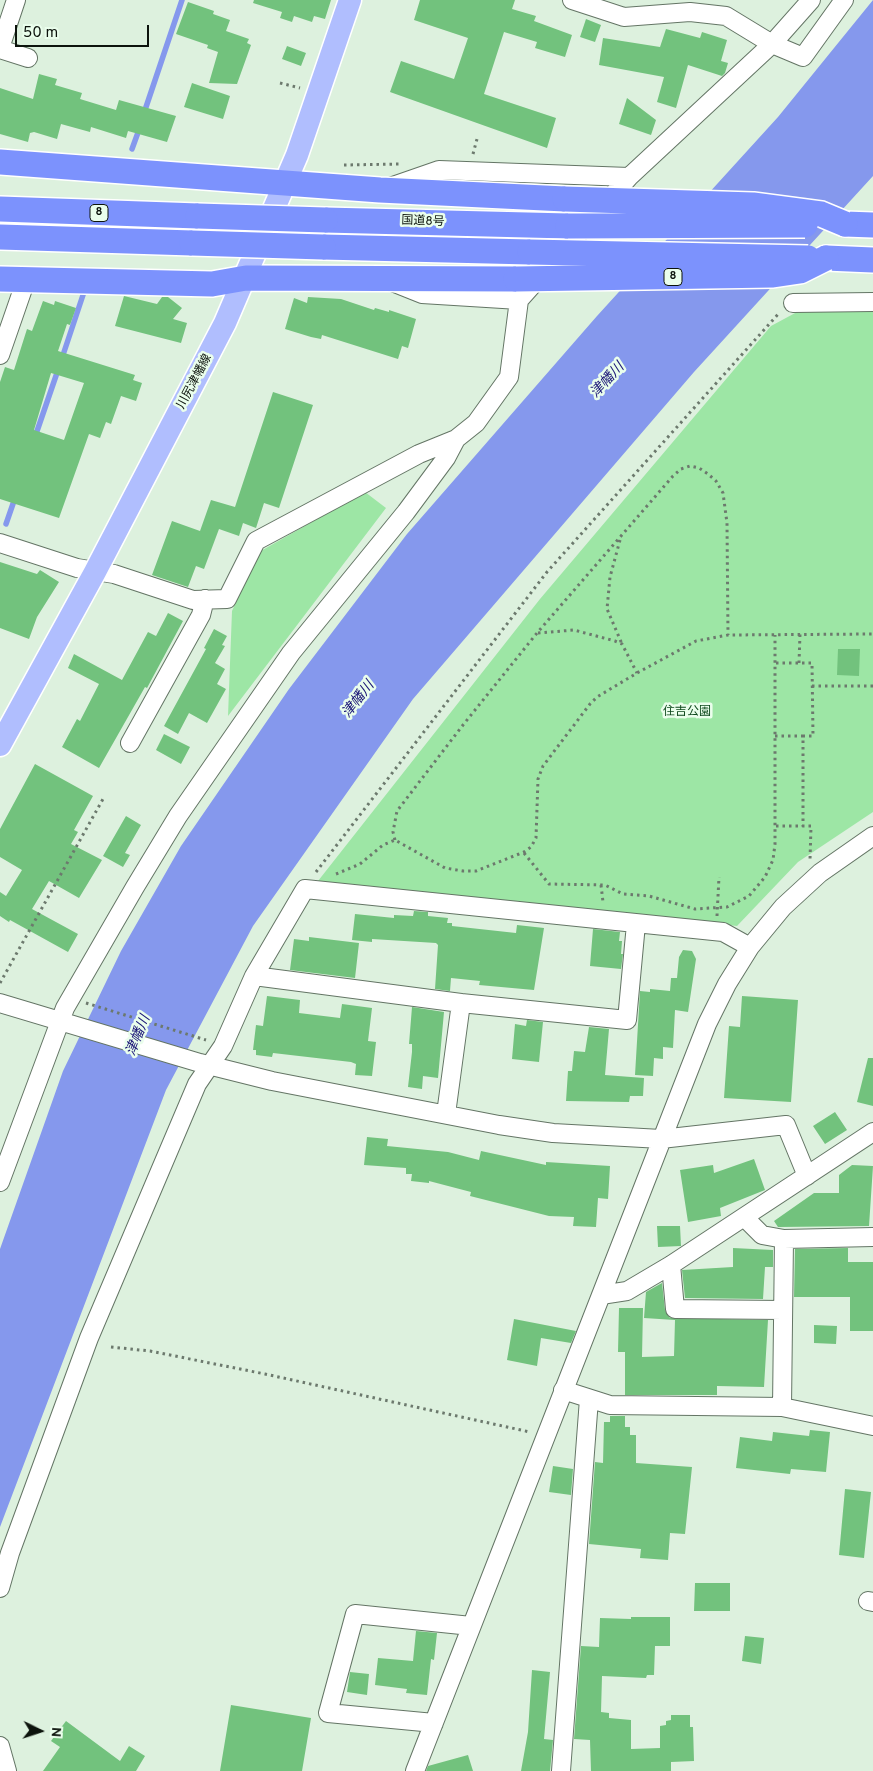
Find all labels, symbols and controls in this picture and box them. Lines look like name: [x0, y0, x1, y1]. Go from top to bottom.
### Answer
scale bar: [18, 15, 151, 47]
text: 50 m: [23, 24, 58, 43]
road number: 8: [90, 204, 108, 222]
street label: 国道8号: [401, 214, 445, 230]
road number: 8: [664, 268, 682, 286]
street label: 川尻津幡線: [175, 352, 215, 412]
water label: 津幡川: [588, 360, 628, 402]
water label: 津幡川: [339, 678, 379, 722]
park label: 住吉公園: [663, 706, 711, 720]
water label: 津幡川: [123, 1013, 155, 1059]
north arrow: [15, 1706, 65, 1756]
text: N: [47, 1726, 64, 1738]

